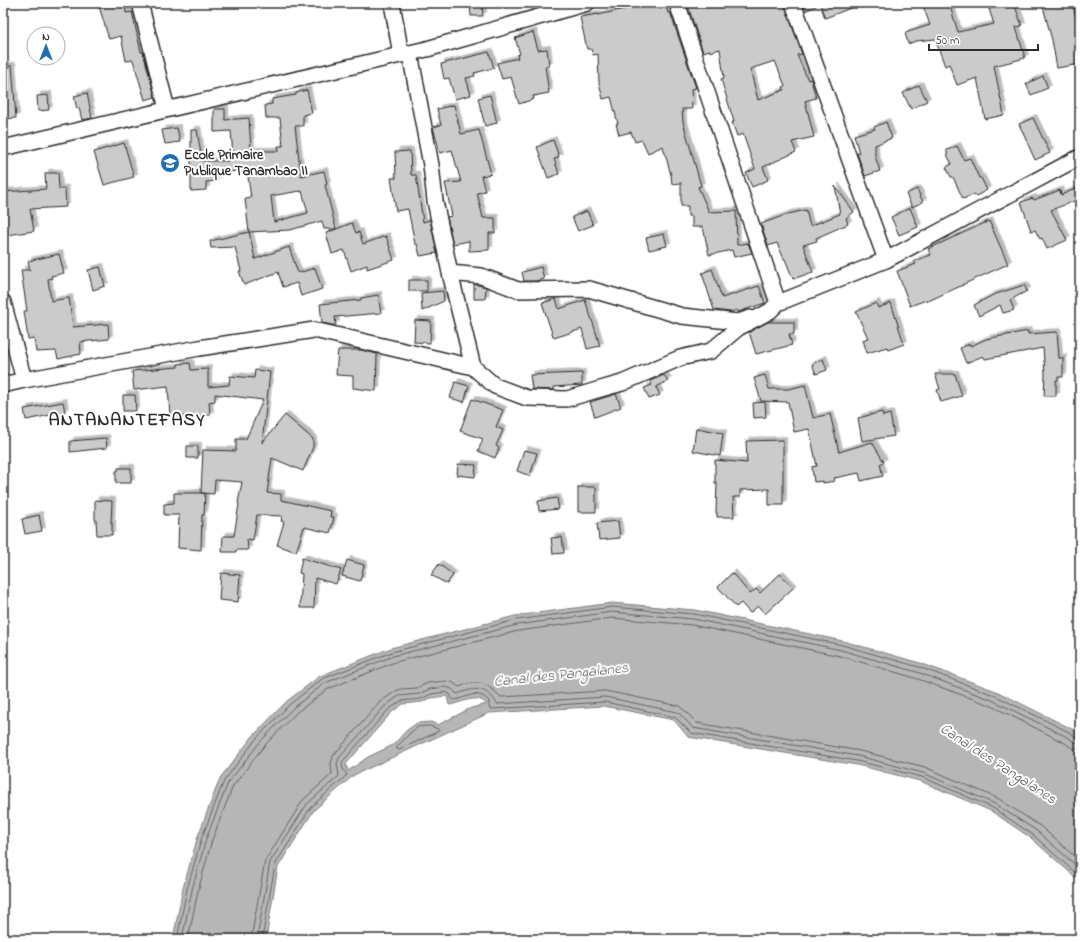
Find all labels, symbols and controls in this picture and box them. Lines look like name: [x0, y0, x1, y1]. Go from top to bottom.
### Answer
north arrow: [26, 26, 66, 66]
scale bar: [929, 26, 1038, 52]
text: N: [42, 29, 50, 45]
text: 50 m: [935, 32, 959, 50]
place label: Ecole Primaire Publique Tanambao II: [184, 145, 308, 182]
school or university icon: Ecole Primaire Publique Tanambao II: [159, 152, 181, 174]
district label: ANTANANTEFASY: [49, 408, 205, 434]
water label: Canal des Pangalanes: [493, 657, 630, 694]
water label: Canal des Pangalanes: [935, 718, 1061, 811]

